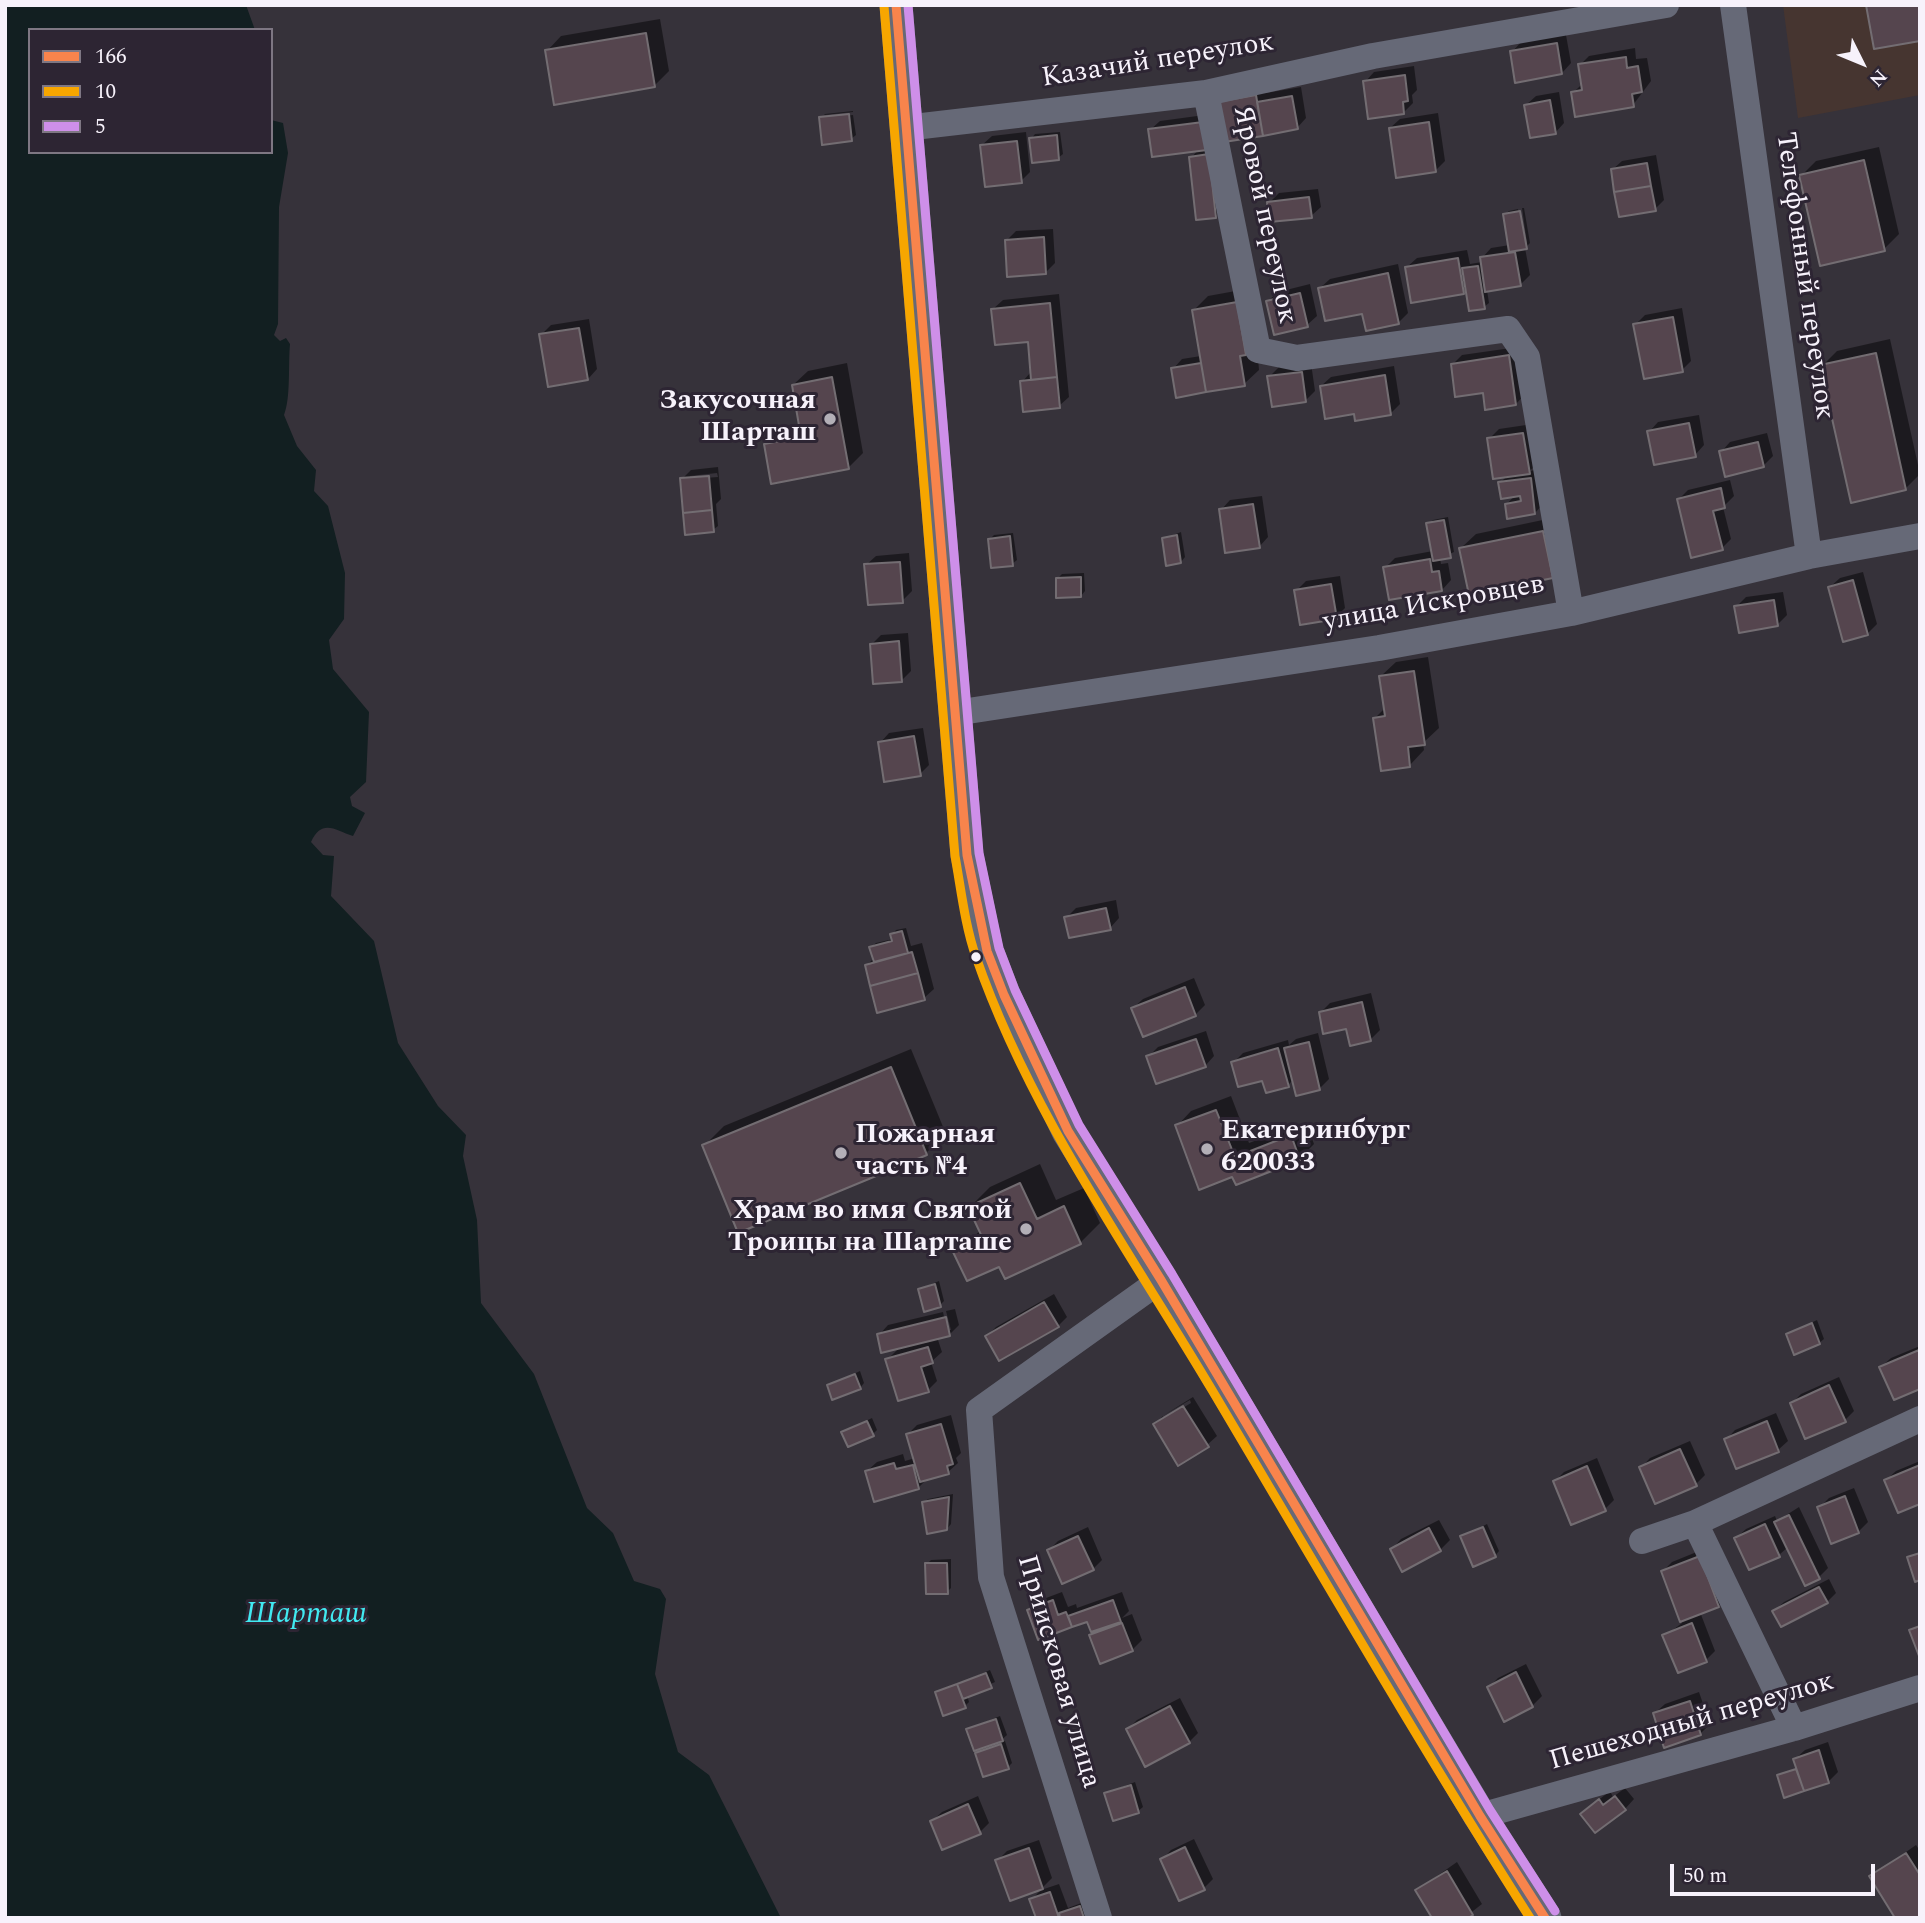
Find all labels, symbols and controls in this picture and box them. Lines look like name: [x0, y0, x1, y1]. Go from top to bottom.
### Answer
street label: Казачий переулок: [1039, 27, 1277, 97]
legend: [28, 28, 273, 154]
north arrow: [1827, 28, 1897, 98]
text: 166: [95, 41, 127, 73]
text: N: [1862, 62, 1894, 93]
text: 10: [95, 76, 116, 108]
street label: Яровой переулок: [1223, 103, 1303, 327]
text: 5: [95, 111, 106, 143]
street label: Телефонный переулок: [1766, 130, 1840, 422]
place label: Закусочная Шарташ: [659, 386, 816, 452]
marker: Закусочная Шарташ: [822, 411, 838, 427]
street label: улица Искровцев: [1321, 569, 1547, 641]
unlabelled marker: [969, 950, 983, 964]
place label: Екатеринбург 620033: [1221, 1116, 1410, 1182]
place label: Пожарная часть №4: [855, 1120, 995, 1186]
marker: Екатеринбург 620033: [1199, 1141, 1215, 1157]
marker: Пожарная часть №4: [833, 1145, 849, 1161]
place label: Храм во имя Святой Троицы на Шарташе: [728, 1196, 1012, 1262]
marker: Храм во имя Святой Троицы на Шарташе: [1018, 1221, 1034, 1237]
street label: Приисковая улица: [1008, 1552, 1106, 1792]
water label: Шарташ: [245, 1598, 367, 1634]
street label: Пешеходный переулок: [1546, 1666, 1838, 1780]
scale bar: [1673, 1850, 1878, 1894]
text: 50 m: [1683, 1860, 1727, 1892]

